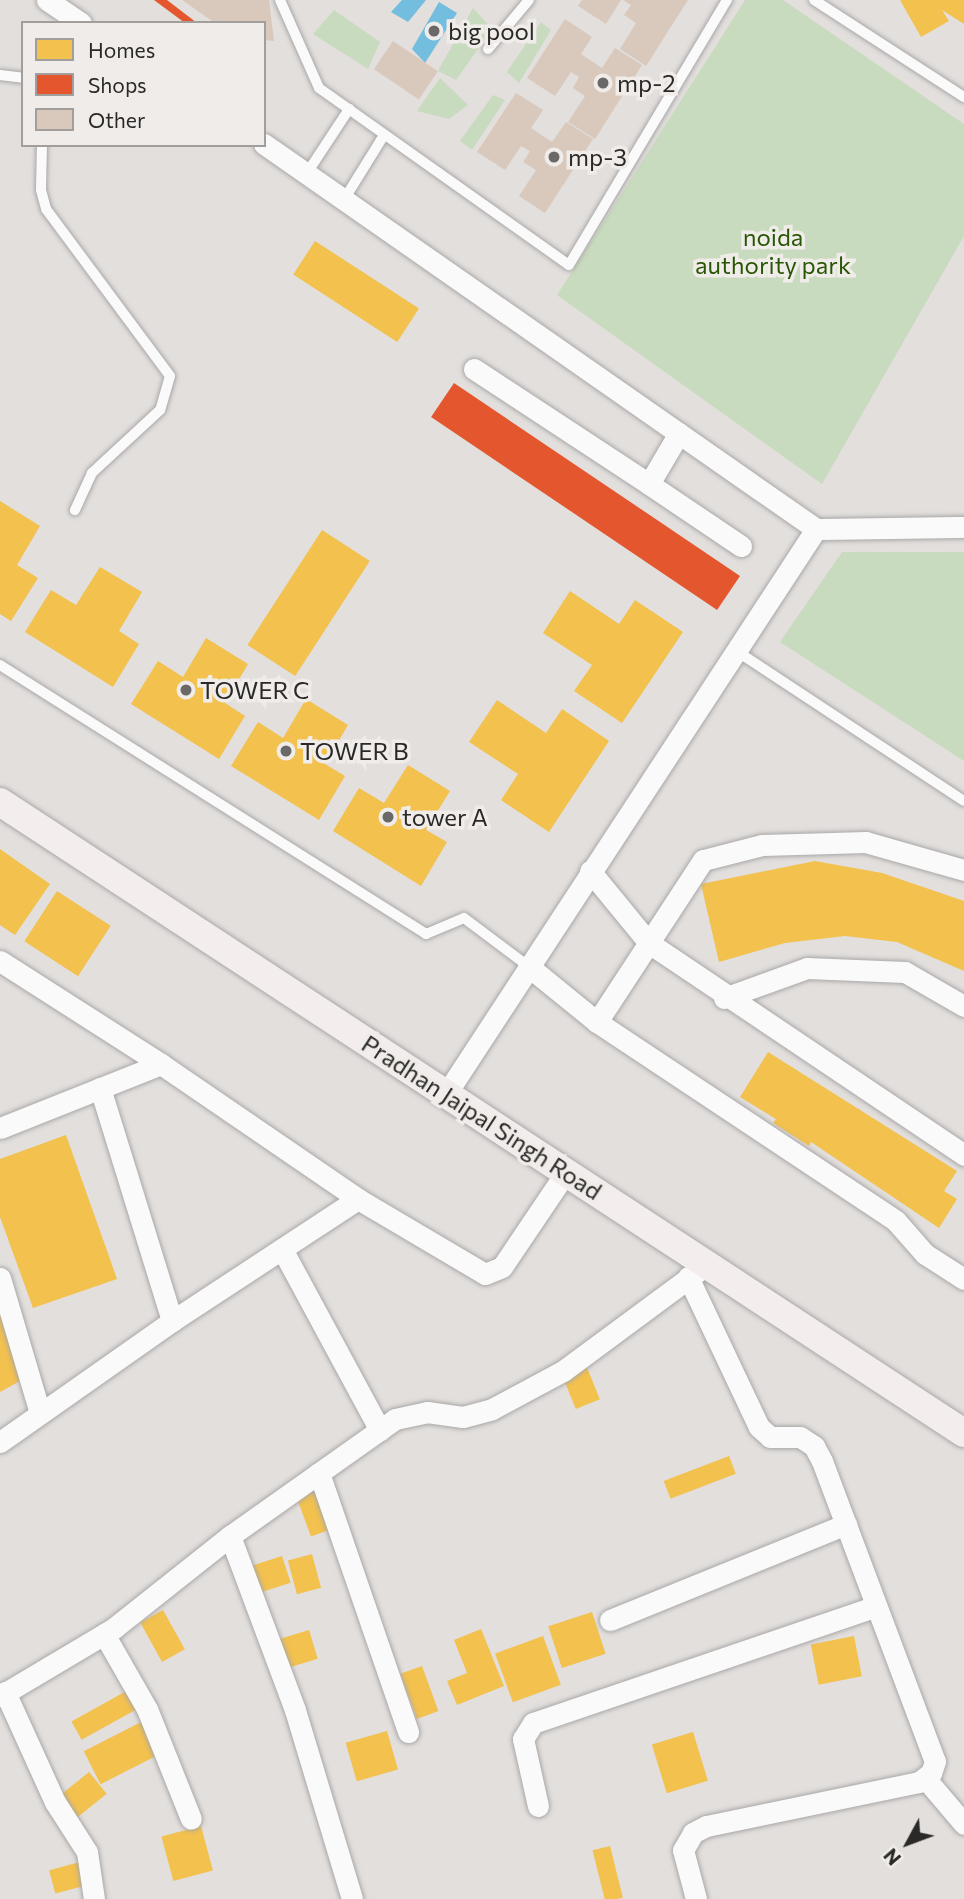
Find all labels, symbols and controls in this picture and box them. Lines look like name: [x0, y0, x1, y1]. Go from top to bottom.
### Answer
place label: big pool: [448, 17, 535, 45]
legend: [21, 21, 266, 147]
marker: big pool: [426, 23, 442, 39]
text: Homes: [88, 37, 155, 62]
place label: mp-2: [617, 69, 676, 97]
text: Shops: [88, 72, 147, 97]
marker: mp-2: [595, 75, 611, 91]
text: Other: [88, 107, 145, 132]
place label: mp-3: [568, 143, 627, 171]
marker: mp-3: [546, 149, 562, 165]
park label: noida authority park: [695, 223, 851, 279]
place label: TOWER C: [200, 676, 310, 704]
marker: TOWER C: [178, 682, 194, 698]
place label: TOWER B: [300, 737, 409, 765]
marker: TOWER B: [278, 743, 294, 759]
place label: tower A: [402, 803, 488, 831]
marker: tower A: [380, 809, 396, 825]
street label: Pradhan Jaipal Singh Road: [357, 1029, 607, 1205]
north arrow: [873, 1808, 943, 1878]
text: N: [878, 1844, 905, 1870]

